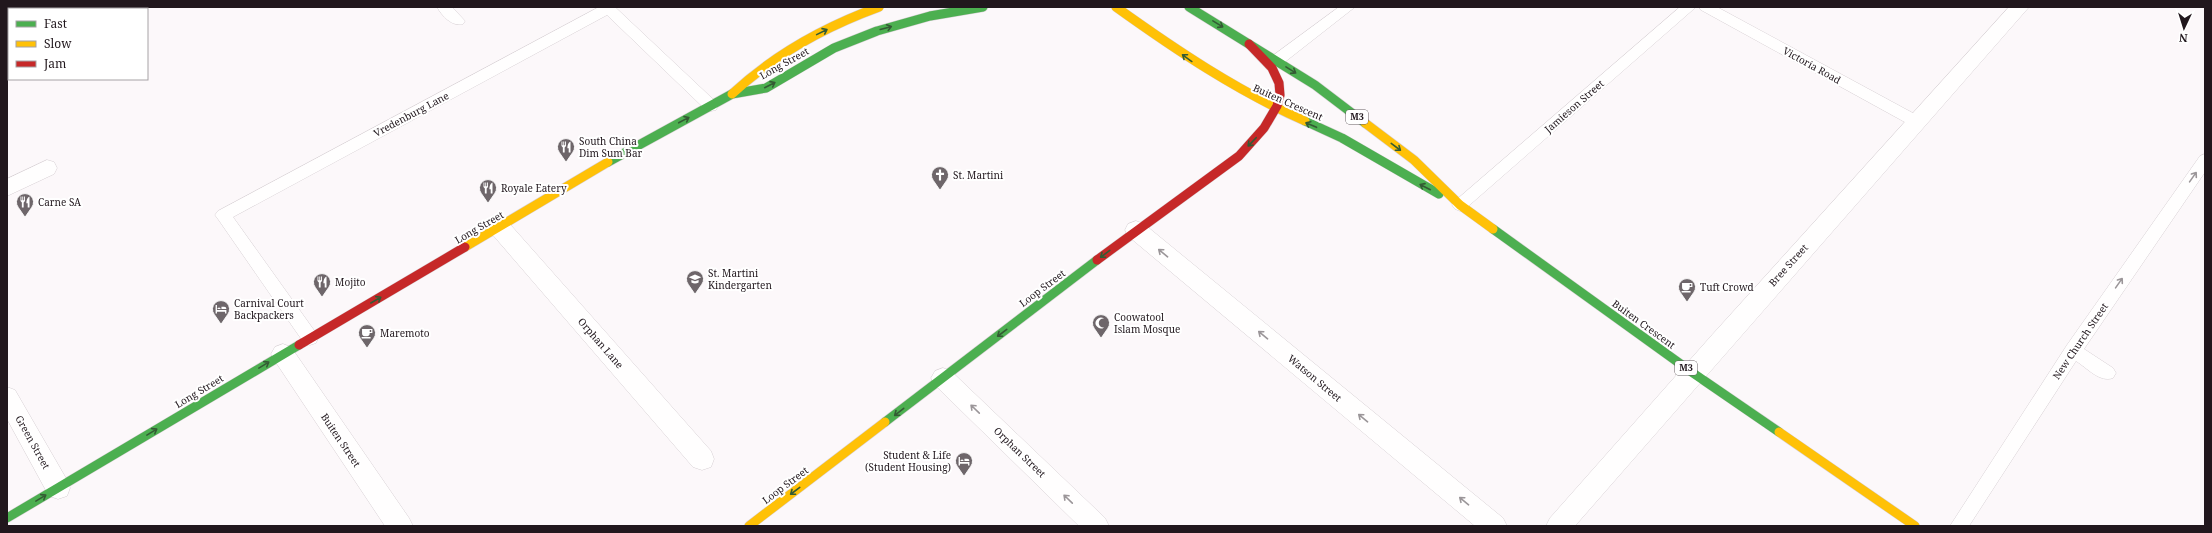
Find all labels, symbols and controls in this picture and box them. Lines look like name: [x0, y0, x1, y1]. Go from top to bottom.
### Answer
legend: [8, 8, 148, 80]
north arrow: [2164, 8, 2204, 48]
text: Fast: [44, 15, 67, 32]
one-way arrow: [1212, 21, 1224, 29]
one-way arrow: [880, 24, 893, 31]
one-way arrow: [815, 28, 827, 36]
text: N: [2178, 31, 2188, 46]
text: Slow: [44, 35, 72, 52]
street label: Long Street: [757, 43, 812, 82]
street label: Victoria Road: [1780, 43, 1844, 87]
one-way arrow: [1182, 54, 1193, 62]
text: Jam: [43, 55, 66, 72]
one-way arrow: [1285, 66, 1296, 74]
street label: Jamieson Street: [1541, 76, 1607, 136]
street label: Buiten Crescent: [1251, 80, 1326, 124]
one-way arrow: [764, 81, 776, 88]
street label: Vredenburg Lane: [371, 88, 451, 140]
road number: M3: [1346, 110, 1368, 124]
one-way arrow: [678, 116, 690, 123]
one-way arrow: [1305, 120, 1317, 128]
place label: South China Dim Sum Bar: [579, 134, 643, 160]
restaurant icon: South China Dim Sum Bar: [556, 137, 576, 162]
one-way arrow: [1248, 137, 1257, 147]
one-way arrow: [1391, 142, 1402, 151]
church icon: St. Martini: [930, 165, 950, 190]
place label: St. Martini: [953, 168, 1004, 182]
one-way arrow: [2189, 171, 2197, 182]
restaurant icon: Royale Eatery: [478, 178, 498, 203]
place label: Royale Eatery: [501, 181, 567, 195]
one-way arrow: [1419, 183, 1431, 190]
restaurant icon: Carne SA: [15, 192, 35, 217]
place label: Carne SA: [38, 195, 82, 209]
street label: Long Street: [452, 207, 506, 247]
street label: Bree Street: [1765, 240, 1811, 289]
one-way arrow: [1158, 248, 1168, 257]
one-way arrow: [1100, 250, 1111, 258]
place label: St. Martini Kindergarten: [708, 266, 772, 292]
street label: Loop Street: [1016, 266, 1068, 310]
school or university icon: St. Martini Kindergarten: [685, 269, 705, 294]
restaurant icon: Mojito: [312, 272, 332, 297]
place label: Mojito: [335, 275, 366, 289]
cafe icon: Tuft Crowd: [1677, 277, 1697, 302]
one-way arrow: [2115, 278, 2123, 289]
place label: Tuft Crowd: [1700, 280, 1754, 294]
one-way arrow: [370, 295, 382, 303]
place label: Carnival Court Backpackers: [234, 296, 304, 322]
street label: Buiten Crescent: [1610, 296, 1679, 352]
hotel icon: Carnival Court Backpackers: [211, 299, 231, 324]
street label: New Church Street: [2049, 300, 2111, 382]
place label: Coowatool Islam Mosque: [1114, 310, 1180, 336]
mosque icon: Coowatool Islam Mosque: [1091, 313, 1111, 338]
street label: Orphan Lane: [575, 315, 627, 371]
cafe icon: Maremoto: [357, 323, 377, 348]
place label: Maremoto: [380, 326, 430, 340]
one-way arrow: [996, 329, 1007, 337]
one-way arrow: [1258, 331, 1269, 340]
street label: Watson Street: [1285, 351, 1345, 405]
one-way arrow: [258, 361, 270, 369]
road number: M3: [1675, 361, 1697, 375]
street label: Long Street: [172, 371, 226, 411]
one-way arrow: [970, 404, 980, 414]
one-way arrow: [893, 408, 904, 416]
street label: Buiten Street: [318, 410, 364, 470]
street label: Green Street: [12, 413, 54, 472]
one-way arrow: [1358, 414, 1369, 423]
street label: Orphan Street: [991, 424, 1049, 481]
one-way arrow: [146, 427, 158, 435]
place label: Student & Life (Student Housing): [865, 448, 951, 474]
hotel icon: Student & Life (Student Housing): [954, 451, 974, 476]
street label: Loop Street: [759, 463, 811, 507]
one-way arrow: [790, 487, 801, 495]
one-way arrow: [34, 494, 46, 502]
one-way arrow: [1063, 494, 1073, 504]
one-way arrow: [1458, 497, 1469, 506]

